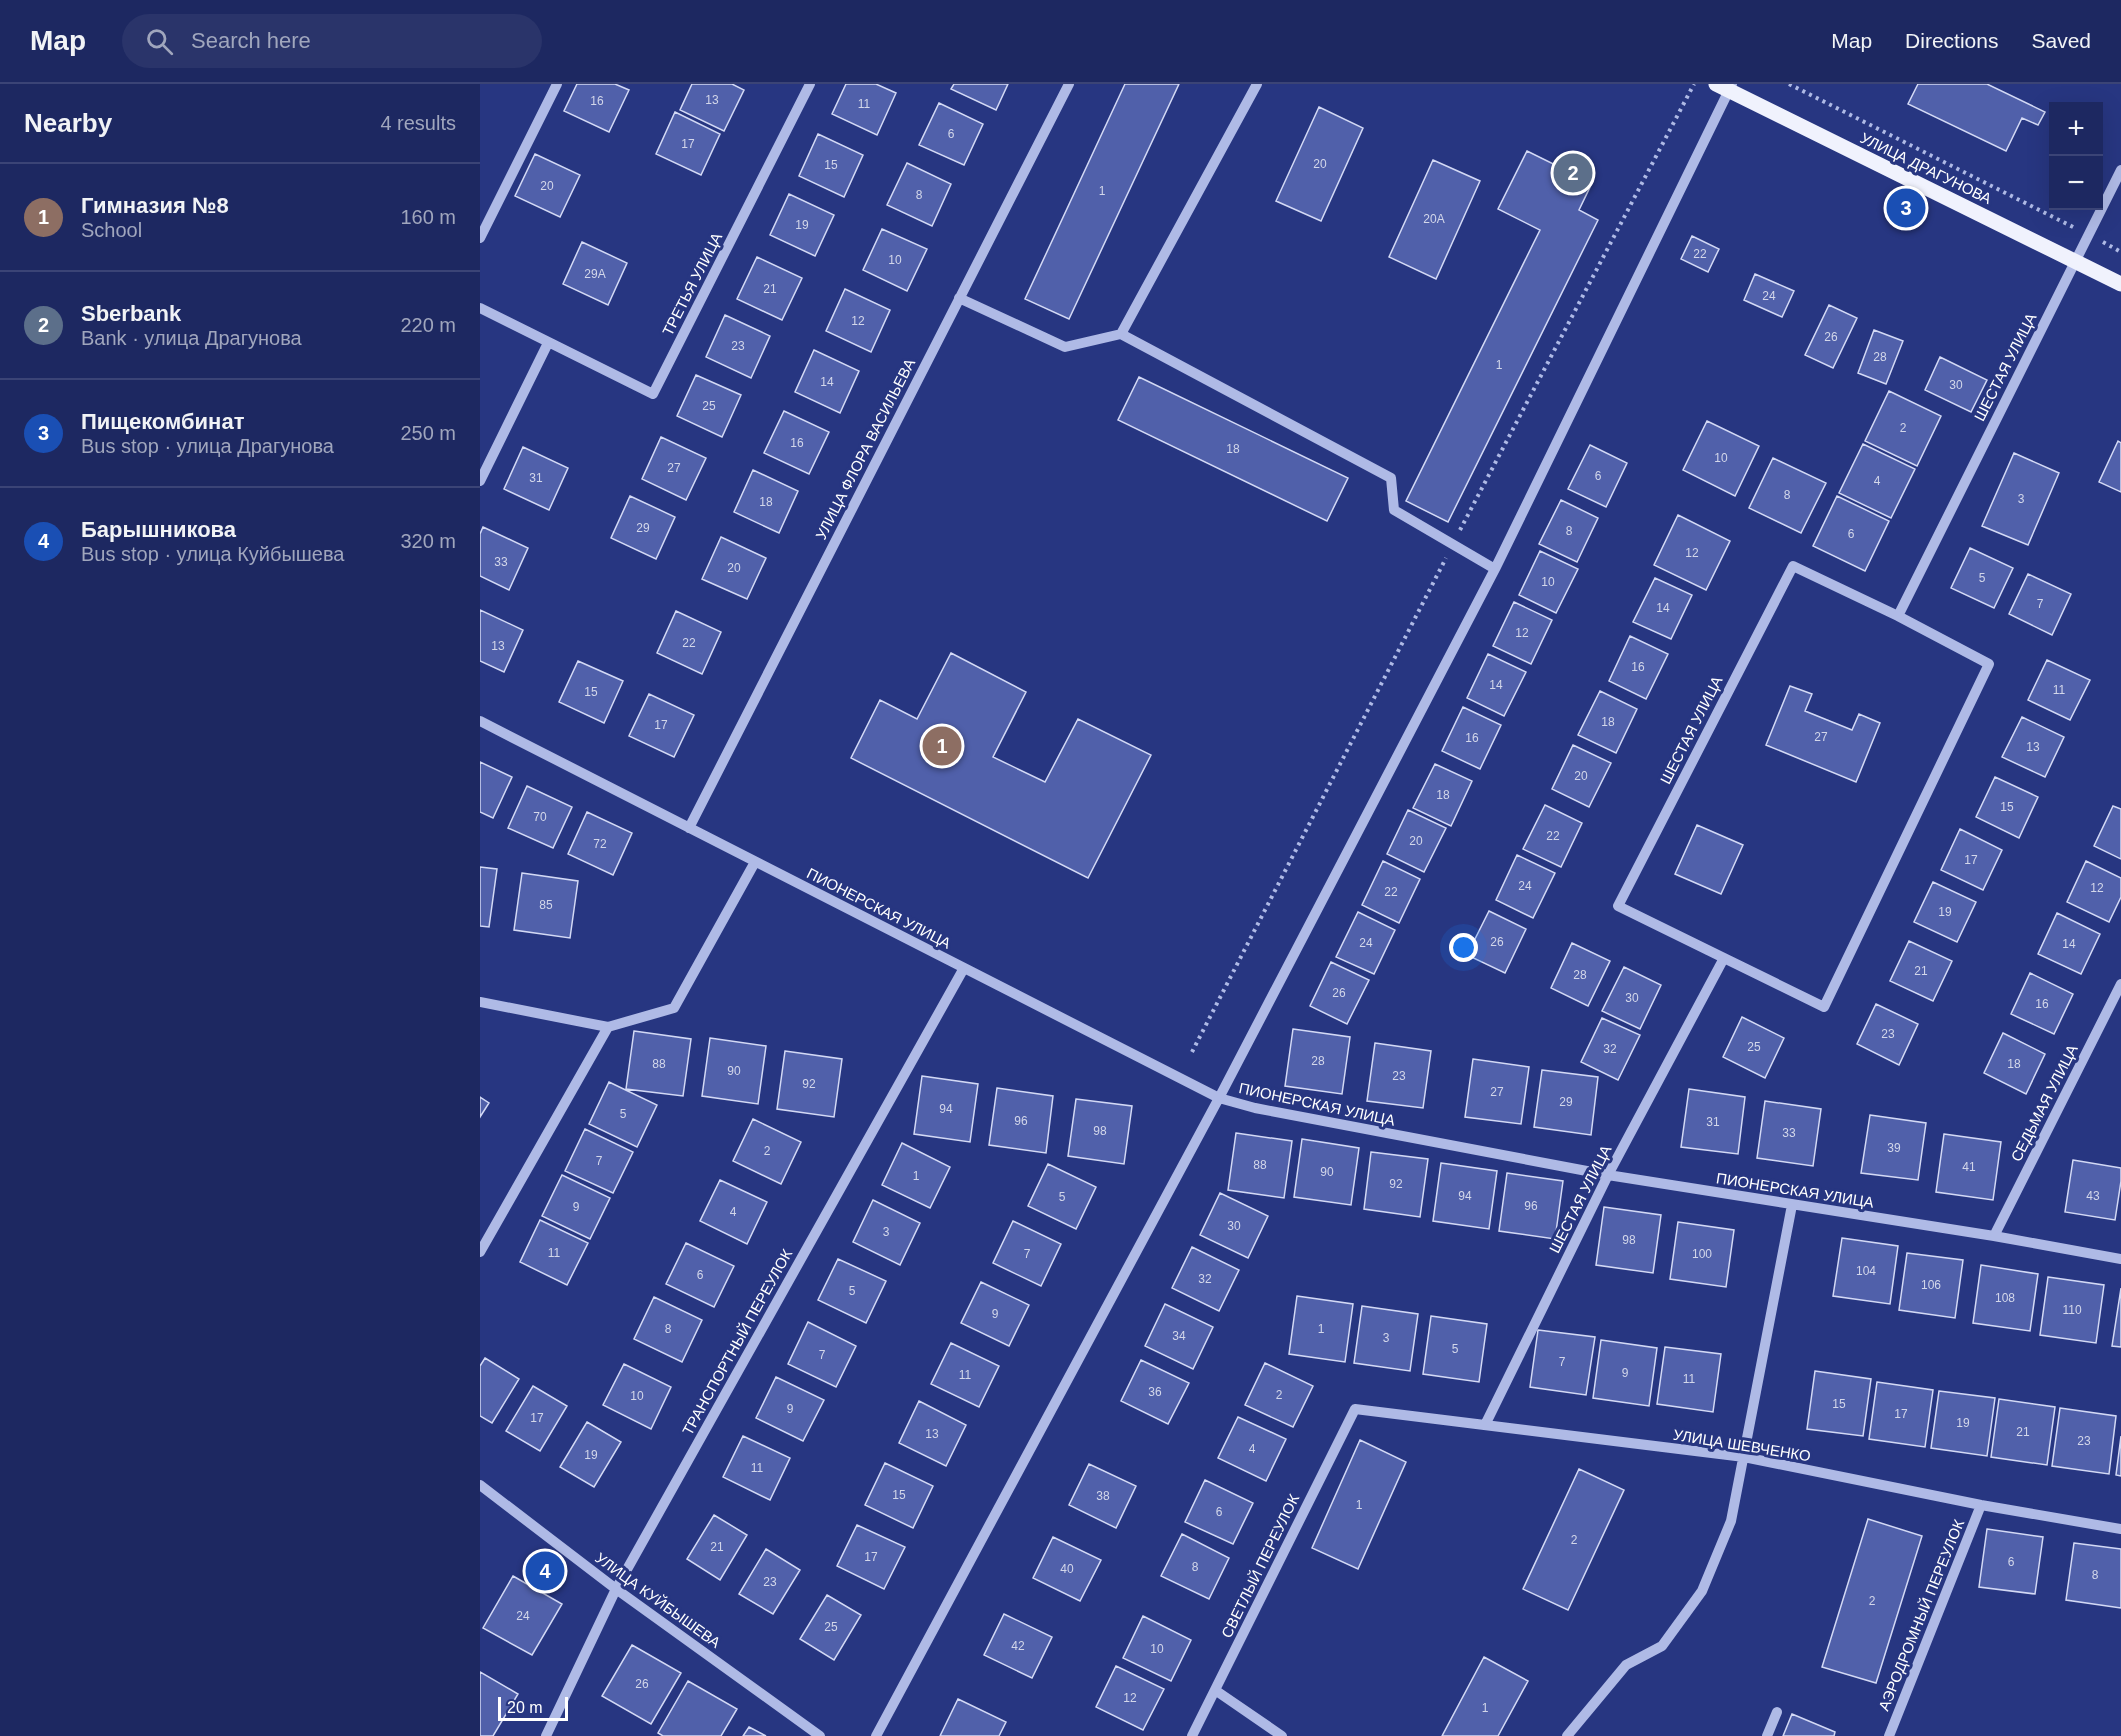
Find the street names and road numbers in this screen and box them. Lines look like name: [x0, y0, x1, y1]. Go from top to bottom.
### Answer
street label: УЛИЦА ДРАГУНОВА: [1858, 129, 1994, 207]
street label: ТРЕТЬЯ УЛИЦА: [659, 230, 725, 338]
street label: ШЕСТАЯ УЛИЦА: [1971, 310, 2039, 424]
street label: УЛИЦА ФЛОРА ВАСИЛЬЕВА: [812, 356, 918, 542]
street label: ШЕСТАЯ УЛИЦА: [1657, 673, 1725, 787]
street label: ПИОНЕРСКАЯ УЛИЦА: [804, 864, 954, 952]
street label: СЕДЬМАЯ УЛИЦА: [2007, 1042, 2081, 1164]
street label: ПИОНЕРСКАЯ УЛИЦА: [1237, 1079, 1397, 1129]
street label: ШЕСТАЯ УЛИЦА: [1546, 1142, 1614, 1256]
street label: ПИОНЕРСКАЯ УЛИЦА: [1715, 1169, 1875, 1211]
street label: ТРАНСПОРТНЫЙ ПЕРЕУЛОК: [679, 1246, 795, 1438]
street label: УЛИЦА ШЕВЧЕНКО: [1672, 1426, 1812, 1464]
street label: СВЕТЛЫЙ ПЕРЕУЛОК: [1218, 1491, 1302, 1641]
street label: АЭРОДРОМНЫЙ ПЕРЕУЛОК: [1875, 1517, 1967, 1713]
street label: УЛИЦА КУЙБЫШЕВА: [592, 1549, 724, 1651]

